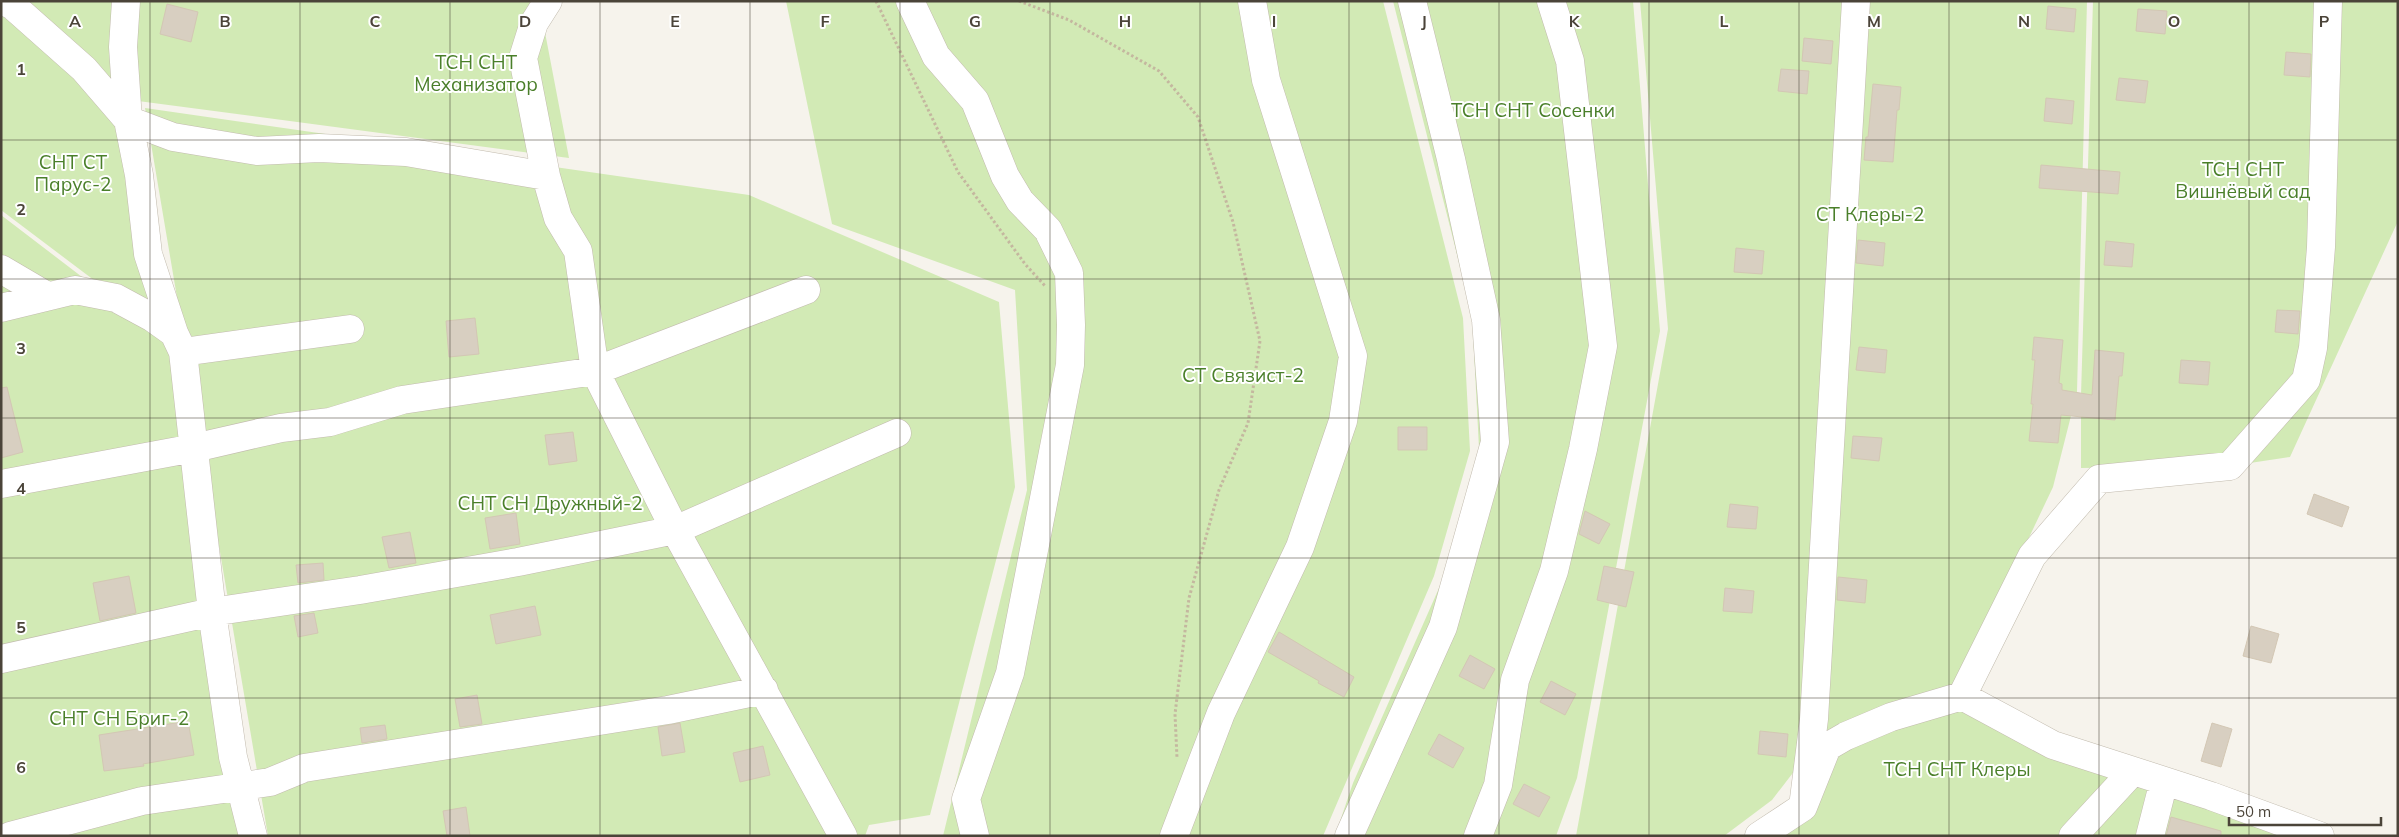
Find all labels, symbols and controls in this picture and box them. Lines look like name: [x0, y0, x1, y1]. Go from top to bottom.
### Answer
text: A: [69, 11, 81, 31]
text: B: [219, 11, 231, 31]
text: C: [370, 11, 381, 31]
text: D: [519, 11, 531, 31]
text: E: [670, 11, 680, 31]
text: F: [820, 11, 830, 31]
text: G: [969, 11, 981, 31]
text: H: [1119, 11, 1131, 31]
text: I: [1272, 11, 1276, 31]
text: J: [1421, 11, 1427, 31]
text: K: [1569, 11, 1581, 31]
text: L: [1720, 11, 1729, 31]
text: M: [1867, 11, 1881, 31]
text: N: [2018, 11, 2030, 31]
text: O: [2168, 11, 2180, 31]
text: P: [2319, 11, 2330, 31]
park label: ТСН СНТ Механизатор: [414, 50, 538, 96]
text: 1: [16, 59, 26, 79]
park label: ТСН СНТ Сосенки: [1451, 98, 1615, 122]
park label: СНТ СТ Парус-2: [35, 150, 111, 196]
park label: ТСН СНТ Вишнёвый сад: [2175, 157, 2311, 203]
text: 2: [16, 199, 26, 219]
park label: СТ Клеры-2: [1816, 202, 1924, 226]
text: 3: [16, 338, 26, 358]
park label: СТ Связист-2: [1182, 363, 1304, 387]
text: 4: [16, 478, 26, 498]
park label: СНТ СН Дружный-2: [457, 491, 643, 515]
text: 5: [16, 617, 26, 637]
park label: СНТ СН Бриг-2: [49, 706, 189, 730]
text: 6: [16, 757, 26, 777]
park label: ТСН СНТ Клеры: [1883, 757, 2031, 781]
scale bar: [2229, 794, 2382, 826]
text: 50 m: [2236, 802, 2271, 821]

